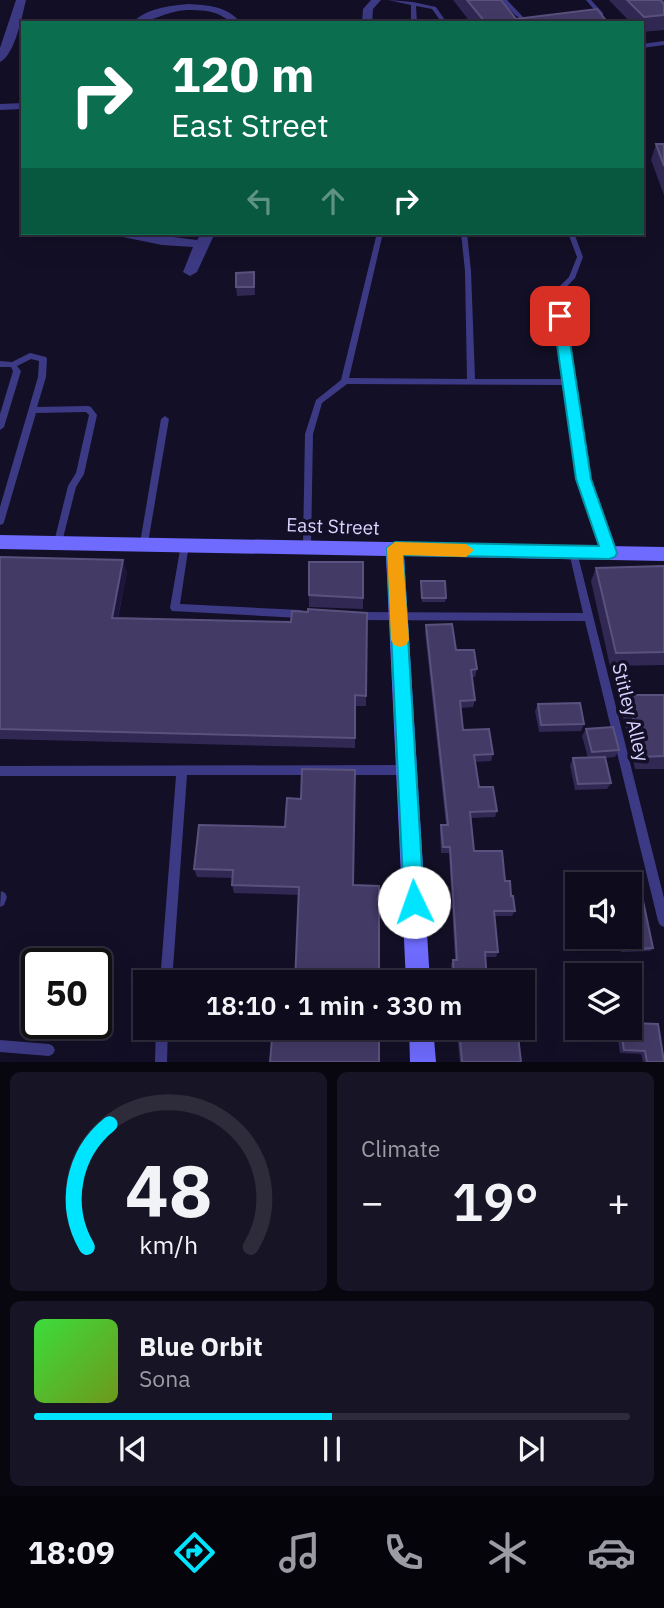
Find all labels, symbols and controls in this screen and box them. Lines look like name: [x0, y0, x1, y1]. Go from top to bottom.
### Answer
text: 120 m: [171, 42, 315, 105]
icon: right: [56, 49, 147, 140]
text: East Street: [171, 104, 329, 146]
icon: left: [241, 182, 279, 220]
icon: ahead: [314, 182, 352, 220]
icon: right: [387, 182, 425, 220]
pin: [530, 286, 590, 346]
icon: arrive: [541, 297, 579, 335]
street label: East Street: [286, 512, 380, 540]
street label: Stitley Alley: [607, 660, 655, 764]
position arrow: [377, 865, 451, 939]
map controls: [565, 872, 642, 1040]
button: sound: [565, 872, 642, 949]
speed limit sign: 50: [21, 948, 112, 1039]
button: layers: [565, 963, 642, 1040]
text: 18:10 · 1 min · 330 m: [206, 988, 462, 1022]
text: Climate: [361, 1133, 440, 1163]
text: 48: [125, 1143, 212, 1238]
text: 19°: [452, 1168, 539, 1235]
text: −: [361, 1177, 384, 1226]
text: +: [607, 1177, 630, 1226]
text: km/h: [139, 1228, 198, 1261]
text: Blue Orbit: [139, 1329, 263, 1363]
text: Sona: [139, 1363, 191, 1393]
icon: previous: [114, 1430, 152, 1468]
icon: pause: [313, 1430, 351, 1468]
icon: next: [512, 1430, 550, 1468]
icon: directions: [170, 1528, 219, 1577]
icon: music: [275, 1528, 324, 1577]
icon: phone: [379, 1528, 428, 1577]
icon: climate: [483, 1528, 532, 1577]
icon: car: [587, 1528, 636, 1577]
text: 18:09: [28, 1531, 115, 1573]

